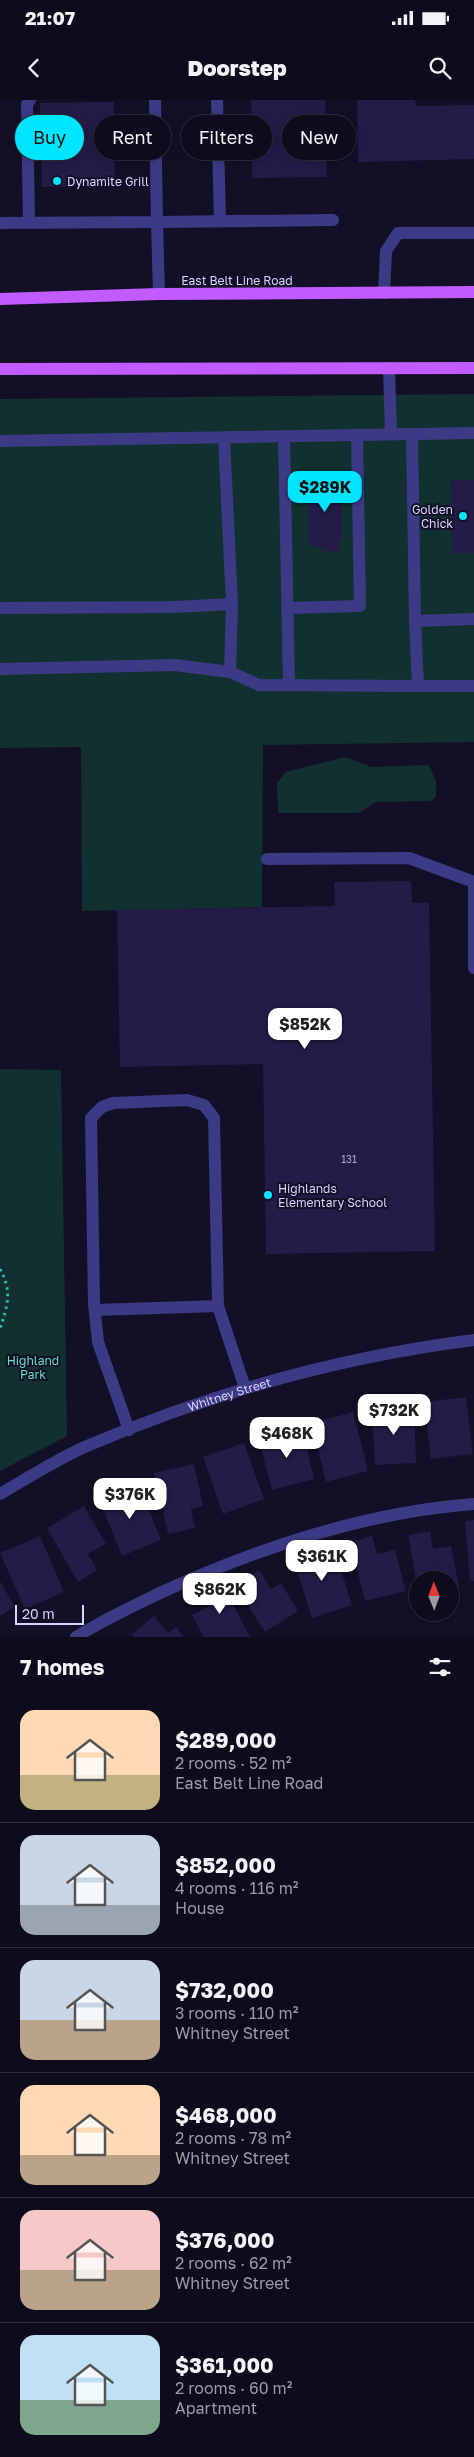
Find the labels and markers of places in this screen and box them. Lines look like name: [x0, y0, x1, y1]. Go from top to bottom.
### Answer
place label: Dynamite Grill: [67, 174, 149, 189]
marker: Dynamite Grill: [51, 175, 63, 187]
pin: $289K: [290, 470, 360, 513]
place label: Golden Chick: [412, 502, 453, 531]
marker: Golden Chick: [457, 510, 469, 522]
pin: $852K: [270, 1008, 340, 1050]
place label: Highlands Elementary School: [278, 1181, 387, 1210]
marker: Highlands Elementary School: [262, 1189, 274, 1201]
pin: $732K: [359, 1394, 429, 1436]
pin: $468K: [252, 1416, 322, 1459]
pin: $376K: [95, 1478, 165, 1520]
pin: $361K: [287, 1540, 357, 1582]
pin: $862K: [185, 1572, 255, 1615]

